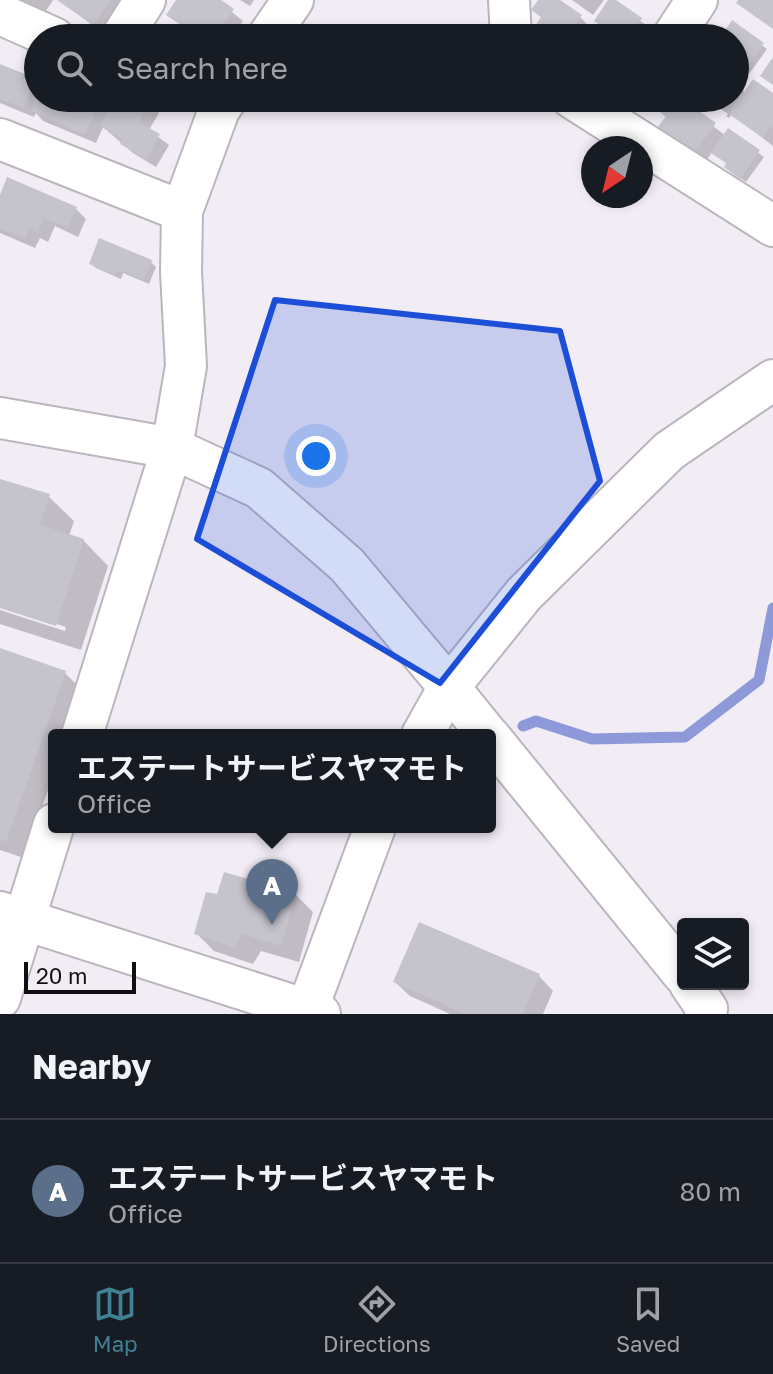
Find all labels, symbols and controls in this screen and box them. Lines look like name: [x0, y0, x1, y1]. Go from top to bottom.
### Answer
search box: [24, 24, 749, 112]
icon: search: [52, 46, 96, 90]
text: Search here: [116, 50, 288, 86]
north arrow: [581, 136, 653, 208]
your location: [296, 436, 336, 476]
popup: [48, 729, 496, 833]
text: エステートサービスヤマモト: [77, 750, 467, 786]
text: Office: [77, 788, 152, 819]
pin: A: [246, 859, 298, 925]
map controls: [677, 918, 749, 990]
button: layers: [677, 918, 749, 990]
scale bar: [24, 958, 136, 994]
text: 20 m: [36, 962, 87, 989]
text: Nearby: [32, 1046, 152, 1086]
text: エステートサービスヤマモト: [108, 1160, 498, 1196]
text: A: [49, 1176, 67, 1207]
text: 80 m: [680, 1176, 741, 1207]
text: Office: [108, 1198, 183, 1229]
tab: Map: [93, 1282, 138, 1357]
tab: Directions: [323, 1282, 431, 1357]
tab: Saved: [616, 1282, 680, 1357]

